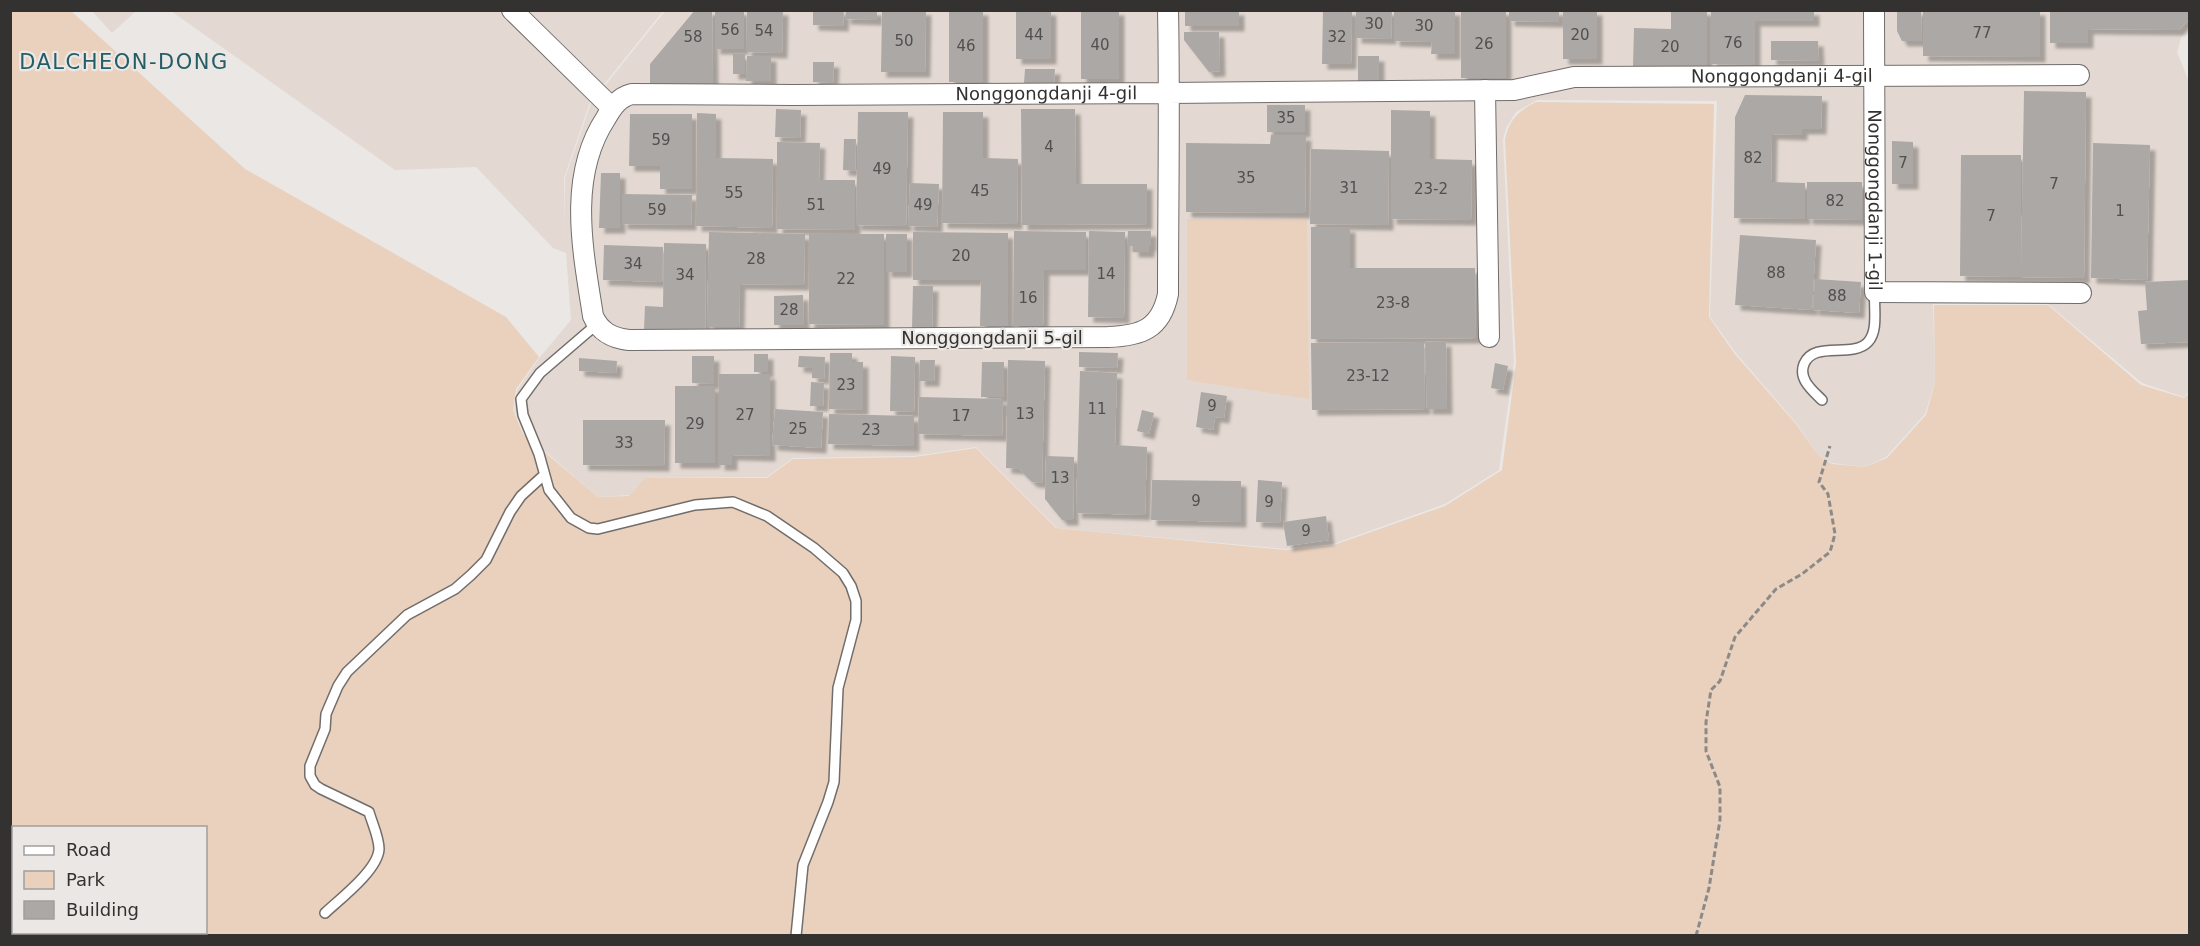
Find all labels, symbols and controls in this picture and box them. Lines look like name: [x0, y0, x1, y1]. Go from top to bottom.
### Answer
house number: 30: [1364, 15, 1384, 33]
house number: 30: [1414, 17, 1434, 35]
house number: 56: [720, 21, 740, 39]
house number: 54: [754, 22, 774, 40]
house number: 77: [1972, 24, 1992, 42]
house number: 44: [1024, 26, 1044, 44]
house number: 20: [1570, 26, 1590, 44]
house number: 58: [683, 28, 703, 46]
house number: 32: [1327, 28, 1347, 46]
house number: 50: [894, 32, 914, 50]
house number: 76: [1723, 34, 1743, 52]
house number: 26: [1474, 35, 1494, 53]
house number: 40: [1090, 36, 1110, 54]
house number: 46: [956, 37, 976, 55]
house number: 20: [1660, 38, 1680, 56]
district label: DALCHEON-DONG: [19, 50, 229, 74]
street label: Nonggongdanji 4-gil: [1691, 65, 1873, 87]
street label: Nonggongdanji 4-gil: [955, 82, 1137, 104]
house number: 35: [1276, 109, 1296, 127]
street label: Nonggongdanji 1-gil: [1864, 109, 1886, 291]
house number: 59: [651, 131, 671, 149]
house number: 4: [1044, 138, 1054, 156]
house number: 82: [1743, 149, 1763, 167]
house number: 7: [1898, 154, 1908, 172]
house number: 49: [872, 160, 892, 178]
house number: 35: [1236, 169, 1256, 187]
house number: 7: [2049, 175, 2059, 193]
house number: 31: [1339, 179, 1359, 197]
house number: 23-2: [1414, 180, 1448, 198]
house number: 45: [970, 182, 990, 200]
house number: 55: [724, 184, 744, 202]
house number: 82: [1825, 192, 1845, 210]
house number: 51: [806, 196, 826, 214]
house number: 49: [913, 196, 933, 214]
house number: 59: [647, 201, 667, 219]
house number: 1: [2115, 202, 2125, 220]
house number: 7: [1986, 207, 1996, 225]
house number: 20: [951, 247, 971, 265]
house number: 28: [746, 250, 766, 268]
house number: 34: [623, 255, 643, 273]
house number: 88: [1766, 264, 1786, 282]
house number: 14: [1096, 265, 1116, 283]
house number: 34: [675, 266, 695, 284]
house number: 22: [836, 270, 856, 288]
house number: 88: [1827, 287, 1847, 305]
house number: 16: [1018, 289, 1038, 307]
house number: 23-8: [1376, 294, 1410, 312]
house number: 28: [779, 301, 799, 319]
street label: Nonggongdanji 5-gil: [901, 327, 1083, 348]
house number: 23-12: [1346, 367, 1390, 385]
house number: 23: [836, 376, 856, 394]
house number: 9: [1207, 397, 1217, 415]
house number: 11: [1087, 400, 1107, 418]
house number: 13: [1015, 405, 1035, 423]
house number: 27: [735, 406, 755, 424]
house number: 17: [951, 407, 971, 425]
house number: 29: [685, 415, 705, 433]
house number: 25: [788, 420, 808, 438]
house number: 23: [861, 421, 881, 439]
house number: 33: [614, 434, 634, 452]
house number: 13: [1050, 469, 1070, 487]
house number: 9: [1191, 492, 1201, 510]
house number: 9: [1264, 493, 1274, 511]
house number: 9: [1301, 522, 1311, 540]
legend: [12, 826, 207, 934]
text: Road: [66, 839, 111, 860]
text: Park: [66, 869, 105, 890]
text: Building: [66, 899, 139, 920]

